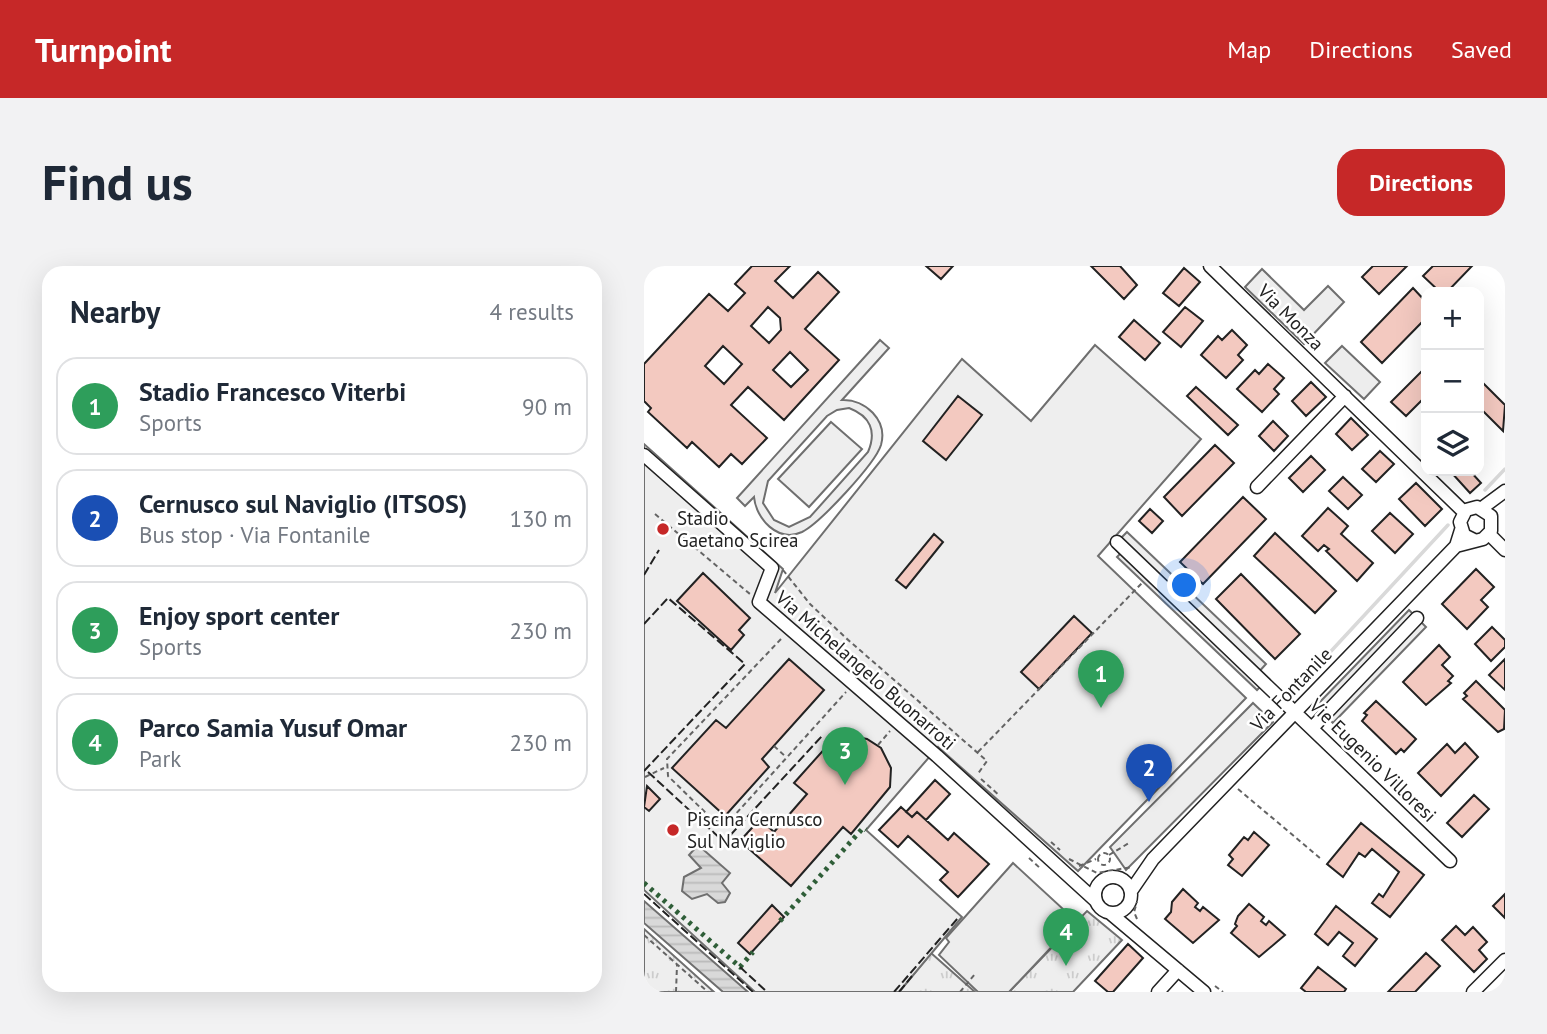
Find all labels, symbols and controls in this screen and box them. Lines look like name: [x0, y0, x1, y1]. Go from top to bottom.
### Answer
text: Turnpoint: [35, 28, 172, 71]
text: Map: [1227, 34, 1271, 65]
text: Directions: [1309, 34, 1413, 65]
text: Saved: [1451, 34, 1512, 65]
button: Directions: [1337, 149, 1505, 216]
text: Find us: [42, 150, 193, 214]
street label: Via Monza: [1252, 278, 1329, 355]
map controls: [1421, 287, 1484, 476]
button: +: [1421, 287, 1484, 350]
text: Nearby: [70, 292, 160, 331]
text: 4 results: [490, 297, 574, 326]
button: −: [1421, 350, 1484, 413]
text: Stadio Francesco Viterbi: [139, 375, 406, 408]
text: 1: [88, 392, 102, 421]
text: 90 m: [522, 392, 572, 421]
text: Sports: [139, 408, 202, 437]
button: layers: [1421, 413, 1484, 476]
text: Cernusco sul Naviglio (ITSOS): [139, 487, 467, 520]
text: 2: [88, 504, 102, 533]
text: 130 m: [510, 504, 572, 533]
place label: Stadio Gaetano Scirea: [677, 506, 799, 552]
text: Bus stop · Via Fontanile: [139, 520, 370, 549]
marker: Stadio Gaetano Scirea: [655, 521, 671, 537]
your location: [1167, 568, 1201, 602]
street label: Via Michelangelo Buonarroti: [770, 584, 961, 755]
text: Enjoy sport center: [139, 599, 339, 632]
text: 3: [88, 616, 102, 645]
text: 230 m: [510, 616, 572, 645]
text: Sports: [139, 632, 202, 661]
street label: Via Fontanile: [1244, 642, 1337, 737]
pin: 1: [1078, 650, 1124, 708]
street label: Vie Eugenio Villoresi: [1304, 693, 1442, 827]
text: Parco Samia Yusuf Omar: [139, 711, 407, 744]
pin: 3: [822, 727, 868, 785]
text: 4: [88, 728, 102, 757]
text: 230 m: [510, 728, 572, 757]
text: Park: [139, 744, 181, 773]
pin: 2: [1126, 744, 1172, 802]
place label: Piscina Cernusco Sul Naviglio: [687, 807, 823, 853]
marker: Piscina Cernusco Sul Naviglio: [665, 822, 681, 838]
pin: 4: [1043, 908, 1089, 966]

